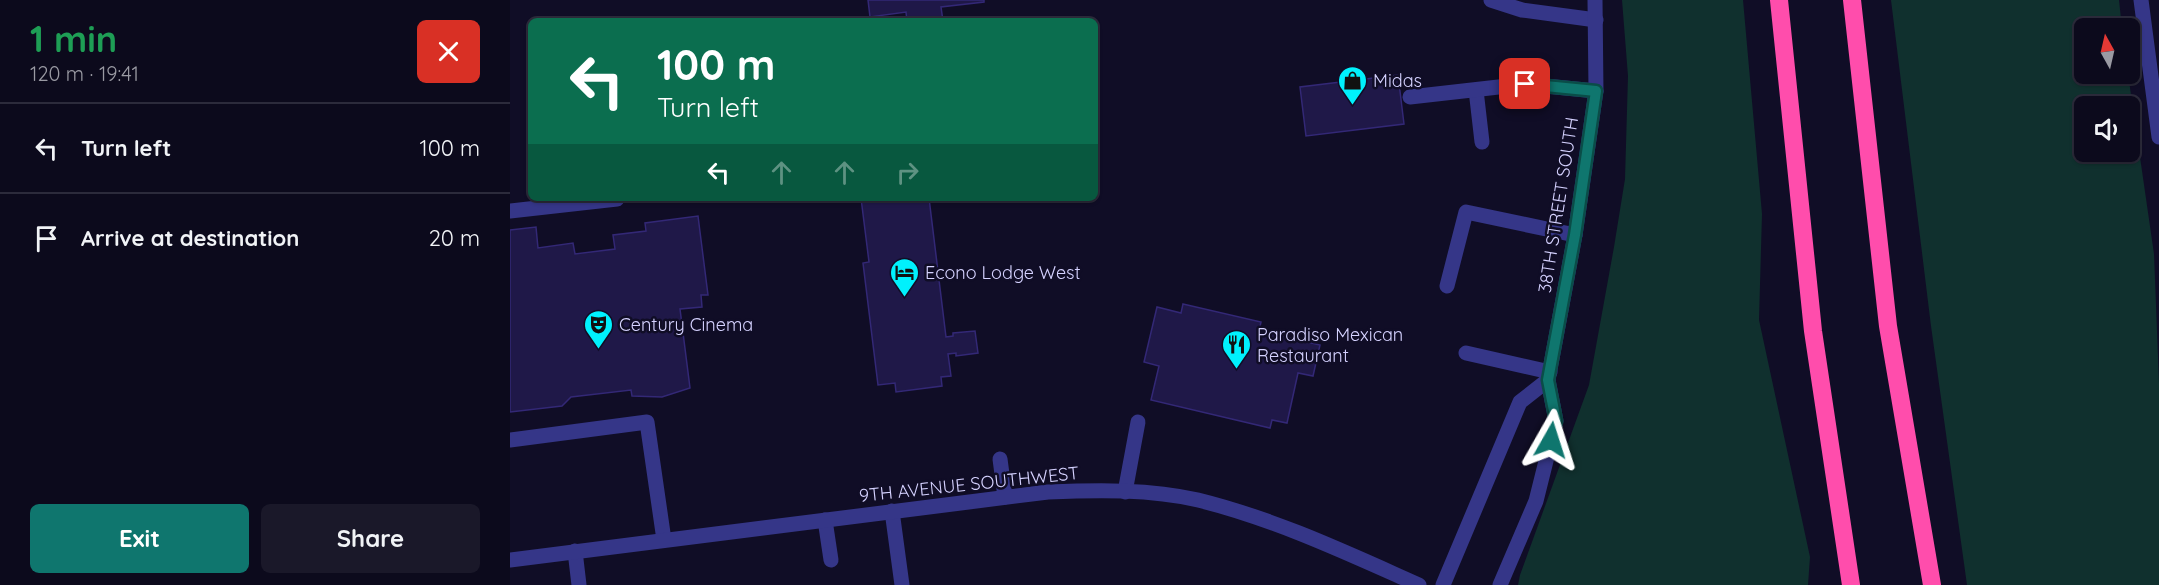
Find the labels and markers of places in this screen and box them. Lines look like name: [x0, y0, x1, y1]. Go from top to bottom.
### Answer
pin: [1499, 58, 1550, 109]
shop icon: Midas: [1336, 64, 1368, 106]
place label: Midas: [1373, 69, 1422, 92]
hotel icon: Econo Lodge West: [888, 256, 920, 298]
place label: Econo Lodge West: [925, 261, 1081, 284]
theatre icon: Century Cinema: [582, 308, 614, 350]
place label: Century Cinema: [619, 313, 753, 336]
place label: Paradiso Mexican Restaurant: [1257, 323, 1403, 367]
restaurant icon: Paradiso Mexican Restaurant: [1220, 328, 1252, 370]

